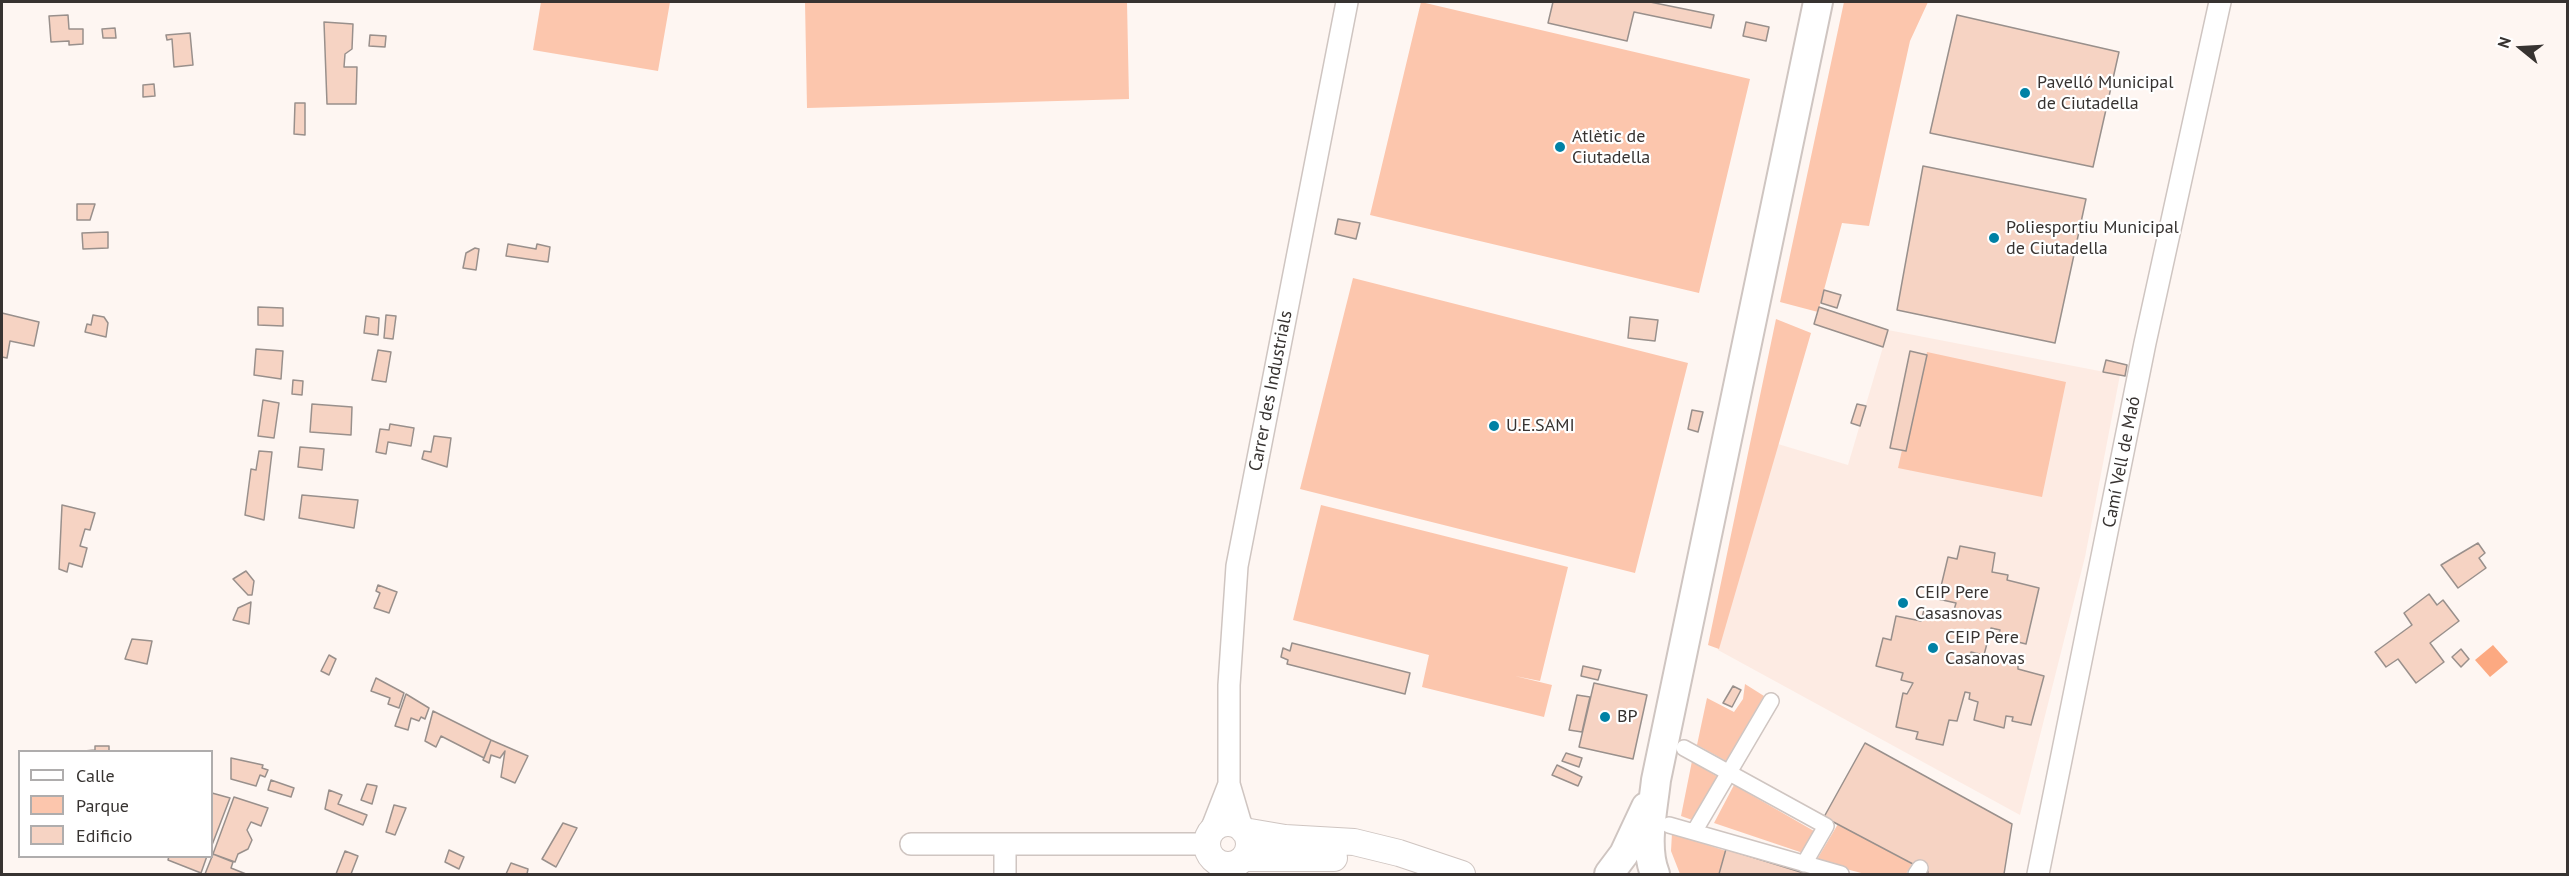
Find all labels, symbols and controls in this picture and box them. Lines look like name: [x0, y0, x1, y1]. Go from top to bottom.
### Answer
north arrow: [2491, 18, 2551, 78]
text: N: [2493, 34, 2515, 51]
place label: Pavelló Municipal de Ciutadella: [2037, 72, 2173, 115]
marker: Pavelló Municipal de Ciutadella: [2018, 86, 2032, 100]
place label: Atlètic de Ciutadella: [1572, 126, 1650, 168]
marker: Atlètic de Ciutadella: [1553, 140, 1567, 154]
place label: Poliesportiu Municipal de Ciutadella: [2006, 217, 2179, 260]
marker: Poliesportiu Municipal de Ciutadella: [1987, 231, 2001, 245]
street label: Carrer des Industrials: [1245, 309, 1297, 473]
street label: Camí Vell de Maó: [2099, 395, 2145, 529]
place label: U.E.SAMI: [1506, 415, 1575, 437]
marker: U.E.SAMI: [1487, 419, 1501, 433]
place label: CEIP Pere Casasnovas: [1915, 582, 2002, 624]
marker: CEIP Pere Casasnovas: [1896, 596, 1910, 610]
place label: CEIP Pere Casanovas: [1945, 627, 2025, 670]
marker: CEIP Pere Casanovas: [1926, 641, 1940, 655]
place label: BP: [1617, 706, 1638, 728]
marker: BP: [1598, 710, 1612, 724]
legend: [18, 750, 213, 858]
text: Calle: [76, 764, 115, 787]
text: Parque: [76, 794, 129, 817]
text: Edificio: [76, 824, 132, 847]

